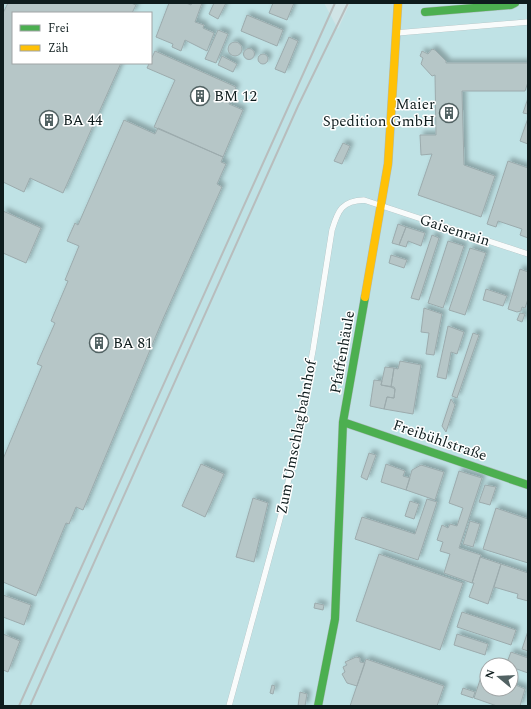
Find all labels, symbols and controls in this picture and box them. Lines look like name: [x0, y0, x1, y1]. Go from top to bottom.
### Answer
legend: [12, 12, 152, 64]
text: Frei: [48, 19, 70, 38]
text: Zäh: [48, 39, 69, 58]
building icon: BM 12: [189, 85, 211, 107]
place label: BM 12: [214, 85, 257, 108]
place label: Maier Spedition GmbH: [323, 93, 435, 133]
building icon: Maier Spedition GmbH: [438, 102, 460, 124]
building icon: BA 44: [38, 109, 60, 131]
place label: BA 44: [63, 109, 103, 132]
street label: Gaisenrain: [417, 208, 493, 253]
street label: Pfaffenhäule: [324, 309, 361, 395]
building icon: BA 81: [88, 332, 110, 354]
place label: BA 81: [113, 332, 153, 355]
street label: Zum Umschlagbahnhof: [270, 356, 323, 516]
street label: Freibühlstraße: [390, 414, 490, 467]
north arrow: [479, 657, 519, 697]
text: N: [480, 667, 499, 681]

